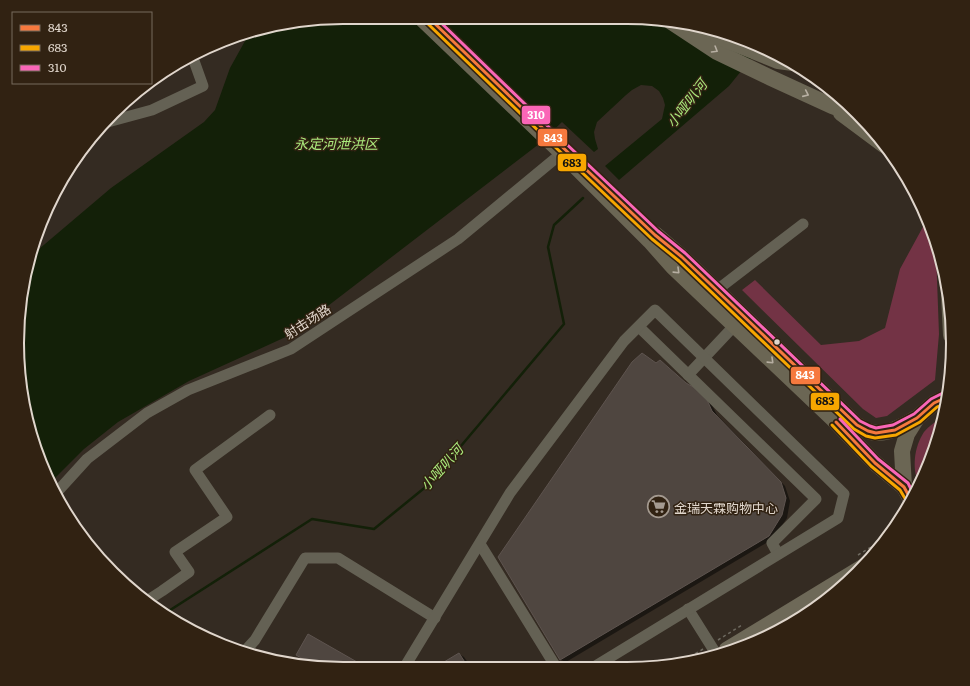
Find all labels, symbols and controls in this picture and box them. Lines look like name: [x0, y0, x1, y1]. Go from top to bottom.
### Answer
legend: [12, 12, 152, 84]
text: 843: [48, 18, 68, 36]
text: 683: [48, 38, 68, 56]
one-way arrow: [711, 45, 718, 52]
text: 310: [48, 58, 66, 76]
water label: 小哑叭河: [661, 72, 713, 131]
one-way arrow: [802, 89, 810, 97]
line badge: 310: [521, 105, 551, 125]
text: 310: [527, 106, 545, 122]
line badge: 843: [537, 128, 568, 147]
text: 843: [543, 129, 563, 145]
water label: 永定河泄洪区: [294, 133, 380, 153]
line badge: 683: [557, 153, 587, 172]
text: 683: [563, 154, 582, 170]
one-way arrow: [672, 266, 680, 274]
street label: 射击场路: [280, 299, 334, 343]
unlabelled marker: [772, 337, 782, 347]
one-way arrow: [766, 356, 774, 363]
line badge: 843: [790, 366, 821, 385]
text: 843: [795, 366, 815, 382]
line badge: 683: [810, 392, 840, 411]
text: 683: [816, 392, 835, 408]
water label: 小哑叭河: [415, 437, 469, 494]
supermarket icon: 金瑞天霖购物中心: [645, 494, 671, 520]
place label: 金瑞天霖购物中心: [674, 498, 778, 517]

